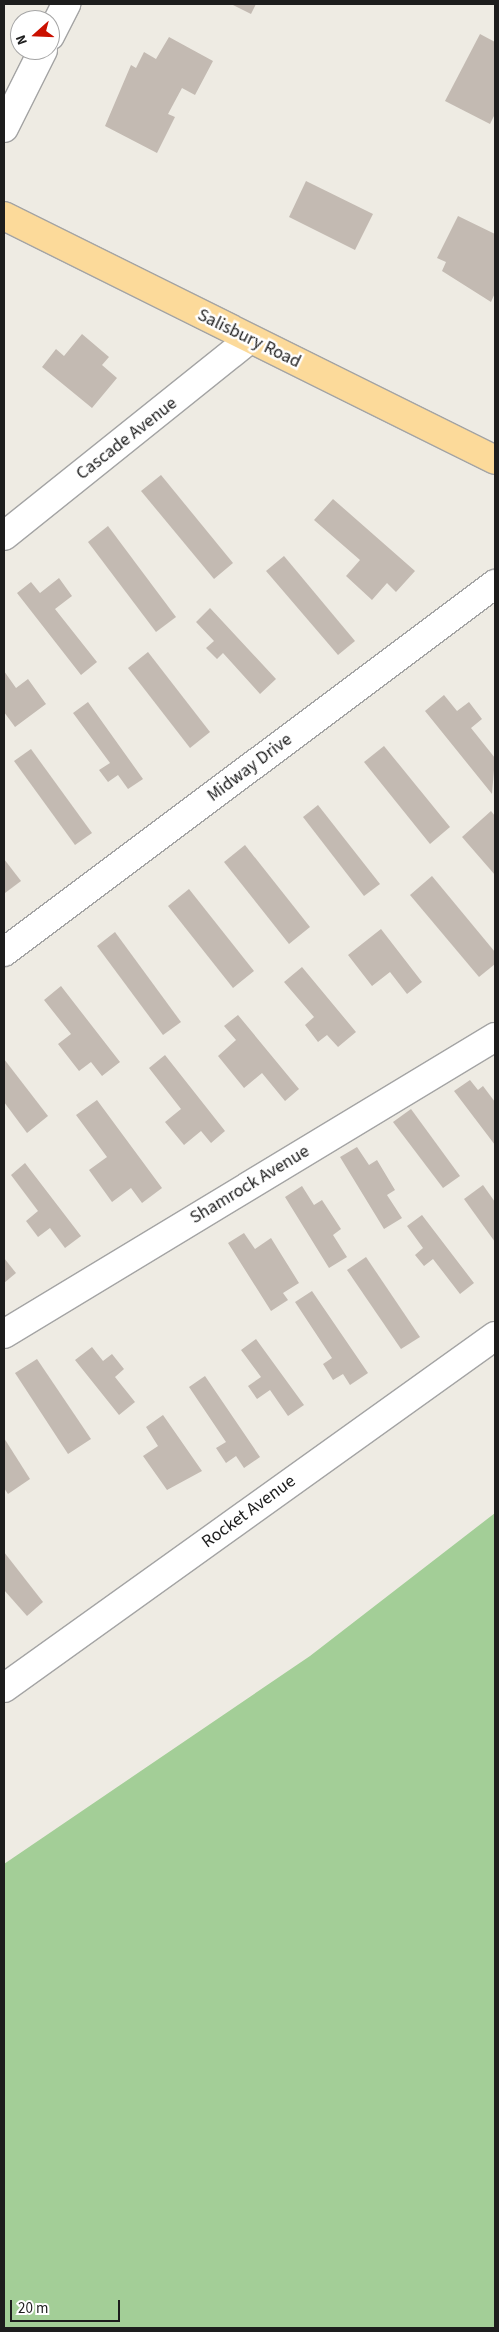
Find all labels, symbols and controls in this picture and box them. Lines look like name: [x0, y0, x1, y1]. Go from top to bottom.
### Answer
north arrow: [10, 10, 60, 60]
text: N: [11, 32, 33, 48]
street label: Salisbury Road: [194, 305, 304, 373]
street label: Cascade Avenue: [72, 393, 182, 485]
street label: Midway Drive: [203, 729, 297, 807]
street label: Shamrock Avenue: [186, 1141, 314, 1229]
street label: Rocket Avenue: [198, 1471, 300, 1553]
scale bar: [12, 2290, 122, 2322]
text: 20 m: [18, 2298, 48, 2319]

